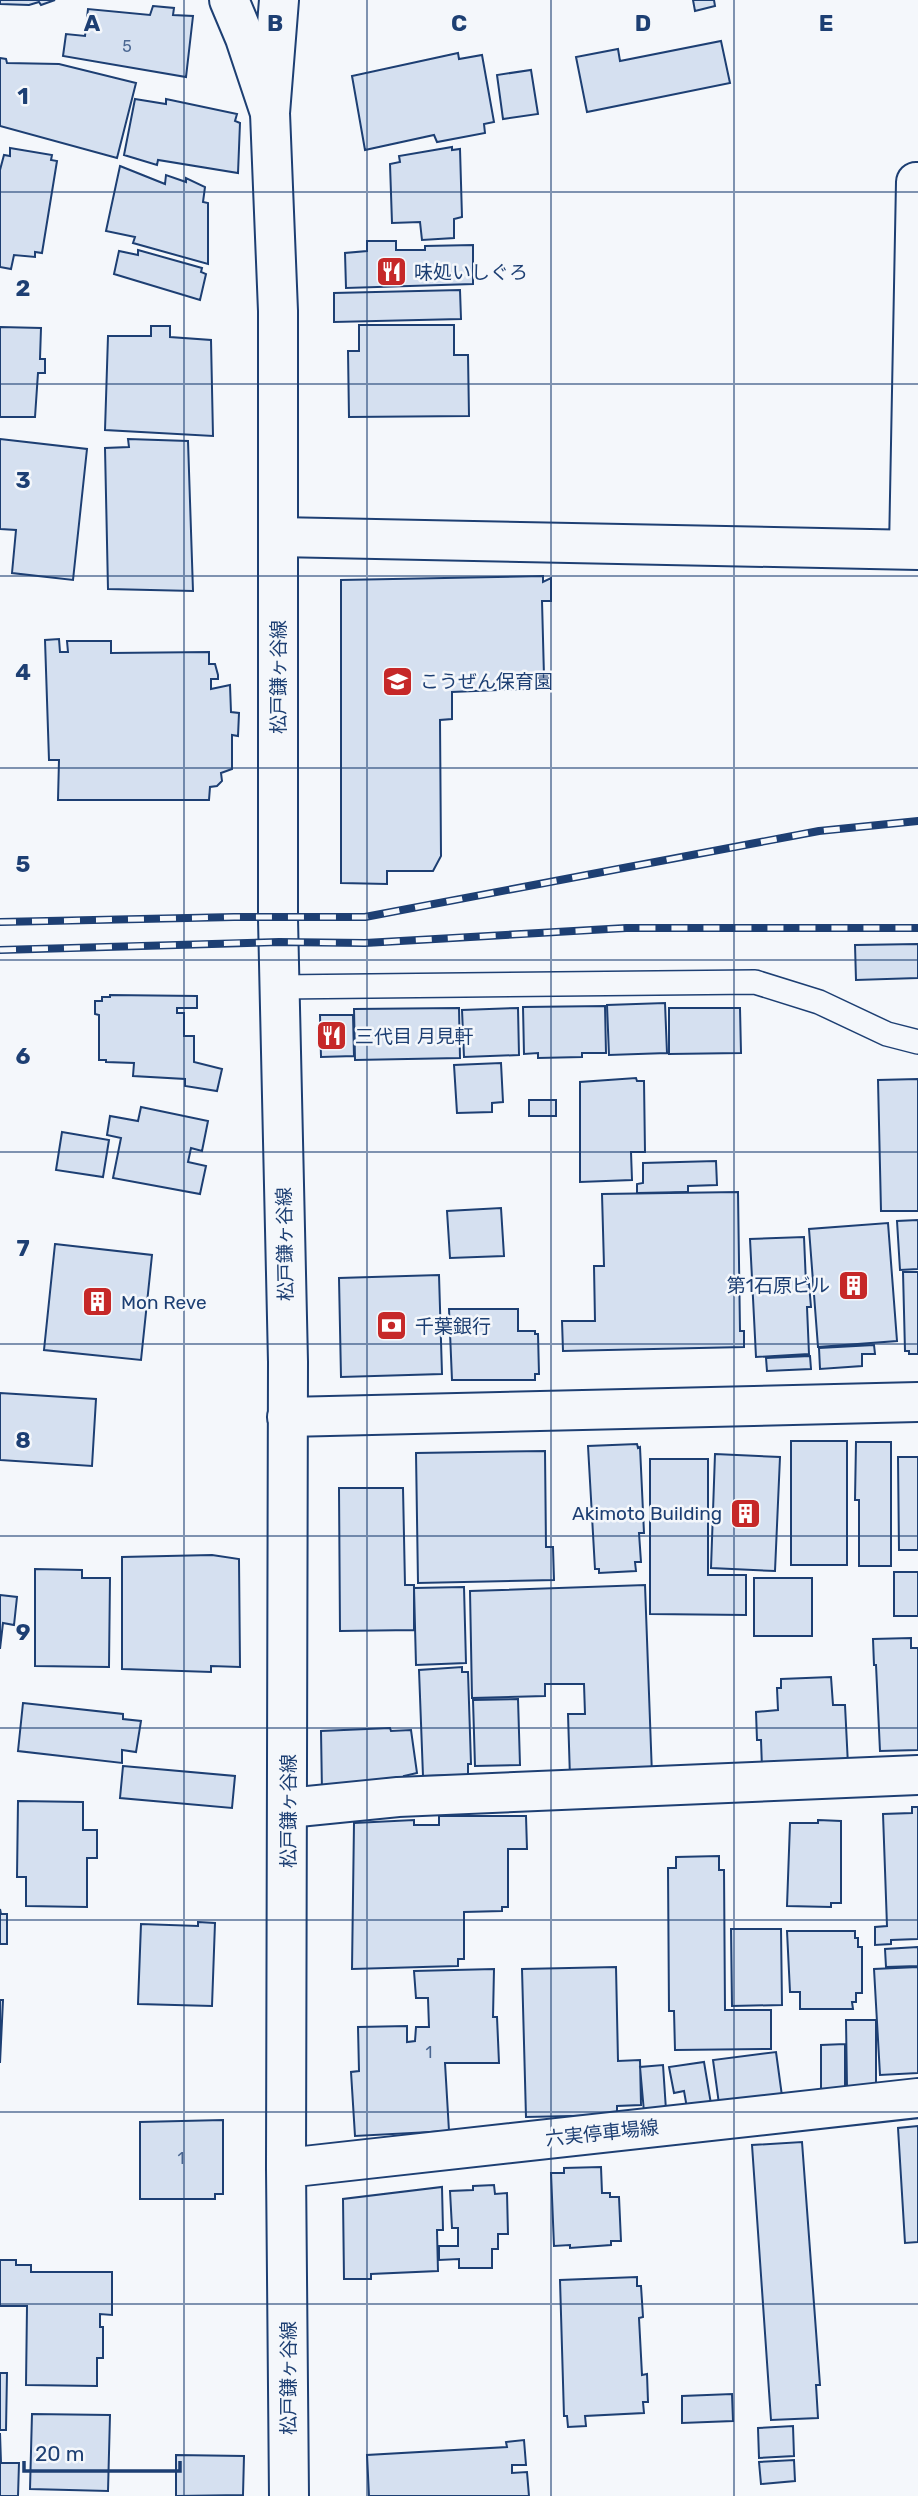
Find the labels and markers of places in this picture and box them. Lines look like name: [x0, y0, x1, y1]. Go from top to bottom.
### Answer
restaurant icon: 味処いしぐろ: [374, 255, 408, 289]
place label: 味処いしぐろ: [414, 261, 528, 284]
school or university icon: こうぜん保育園: [380, 664, 414, 698]
place label: こうぜん保育園: [420, 670, 553, 693]
restaurant icon: 三代目 月見軒: [315, 1019, 349, 1053]
place label: 三代目 月見軒: [355, 1025, 474, 1048]
building icon: 第1石原ビル: [836, 1268, 870, 1302]
place label: 第1石原ビル: [727, 1274, 830, 1297]
building icon: Mon Reve: [81, 1285, 115, 1319]
place label: Mon Reve: [121, 1291, 207, 1314]
bank icon: 千葉銀行: [375, 1309, 409, 1343]
place label: 千葉銀行: [415, 1315, 491, 1338]
building icon: Akimoto Building: [728, 1496, 762, 1530]
place label: Akimoto Building: [572, 1502, 722, 1525]

